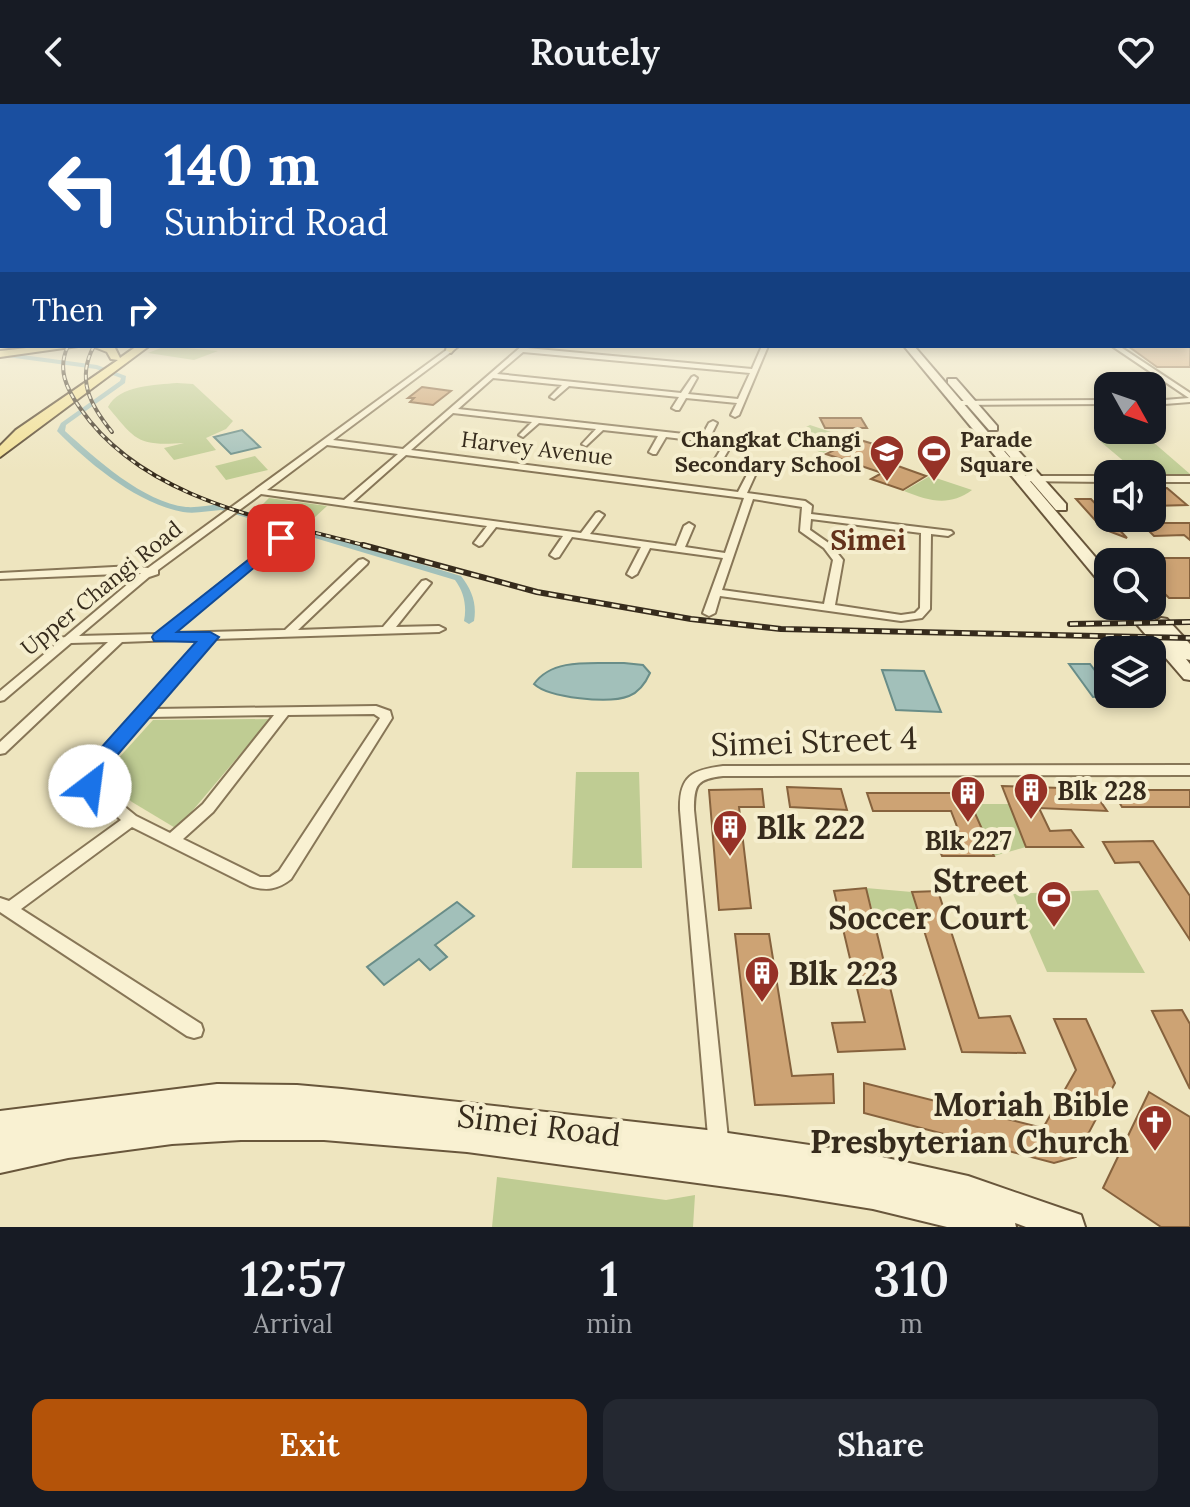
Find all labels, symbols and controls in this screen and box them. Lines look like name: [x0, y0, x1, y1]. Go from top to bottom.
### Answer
text: Routely: [530, 29, 660, 75]
icon: back: [32, 30, 76, 74]
icon: heart: [1114, 30, 1158, 74]
text: 140 m: [164, 129, 319, 200]
icon: left: [32, 136, 136, 240]
text: Sunbird Road: [164, 199, 388, 245]
icon: right: [120, 288, 164, 332]
text: Then: [32, 291, 104, 329]
north arrow: [1094, 372, 1166, 444]
map controls: [1094, 372, 1166, 708]
street label: Harvey Avenue: [459, 425, 615, 471]
place label: Changkat Changi Secondary School: [675, 425, 861, 478]
place label: Parade Square: [960, 425, 1033, 478]
school or university icon: Changkat Changi Secondary School: [868, 433, 906, 483]
sports icon: Parade Square: [915, 433, 953, 483]
button: sound: [1094, 460, 1166, 532]
pin: [247, 504, 315, 572]
street label: Upper Changi Road: [15, 514, 187, 662]
icon: arrive: [259, 516, 303, 560]
district label: Simei: [830, 522, 906, 558]
button: search: [1094, 548, 1166, 620]
button: layers: [1094, 636, 1166, 708]
street label: Simei Street 4: [710, 717, 918, 765]
position arrow: [48, 744, 132, 828]
building icon: Blk 228: [1012, 771, 1050, 821]
building icon: Blk 227: [949, 774, 987, 824]
place label: Blk 228: [1057, 774, 1147, 807]
place label: Blk 222: [756, 807, 865, 848]
building icon: Blk 222: [711, 808, 749, 858]
place label: Blk 227: [924, 824, 1012, 857]
place label: Street Soccer Court: [828, 860, 1029, 938]
sports icon: Street Soccer Court: [1035, 879, 1073, 929]
place label: Blk 223: [788, 953, 898, 994]
building icon: Blk 223: [743, 954, 781, 1004]
place label: Moriah Bible Presbyterian Church: [810, 1084, 1129, 1162]
street label: Simei Road: [455, 1095, 623, 1155]
church icon: Moriah Bible Presbyterian Church: [1136, 1103, 1174, 1153]
text: 12:57: [241, 1248, 346, 1309]
text: 1: [600, 1248, 619, 1309]
text: 310: [873, 1248, 949, 1309]
text: Arrival: [253, 1307, 333, 1340]
text: min: [586, 1307, 633, 1340]
text: m: [900, 1307, 923, 1340]
button: Exit: [32, 1399, 587, 1491]
button: Share: [603, 1399, 1158, 1491]

